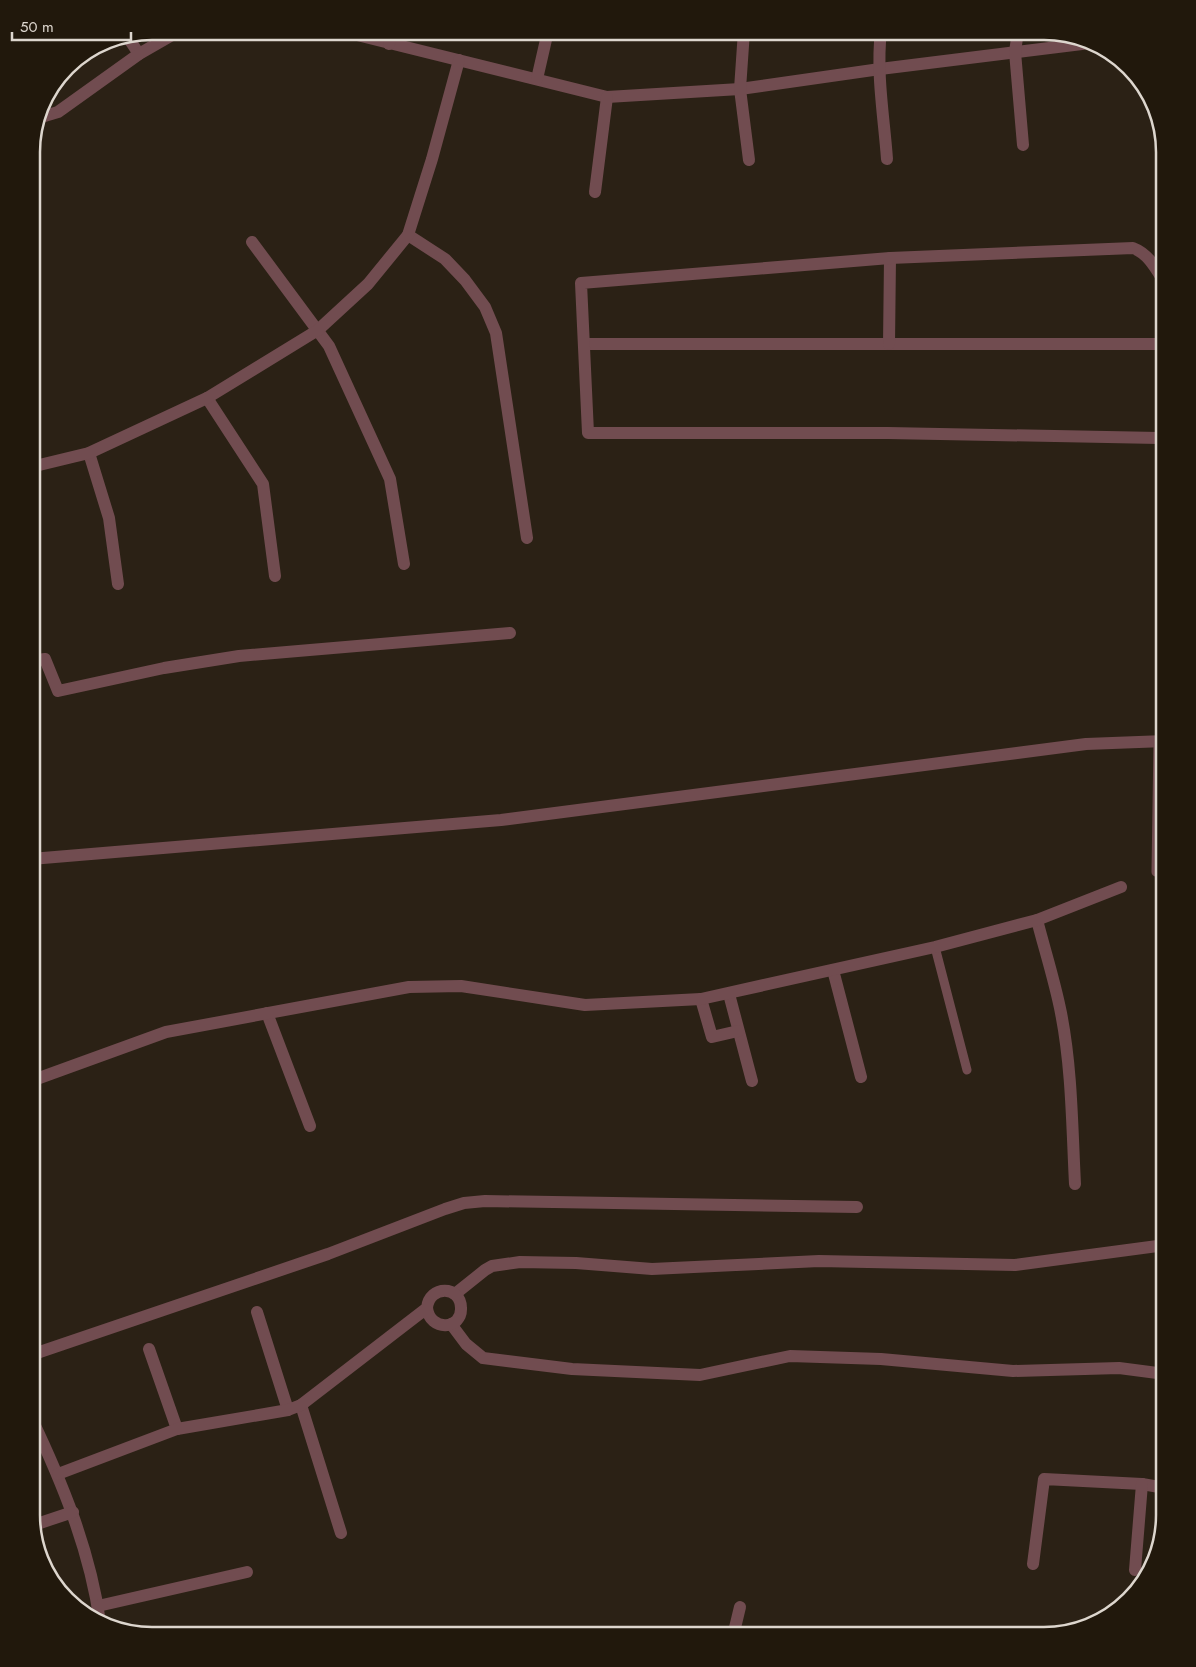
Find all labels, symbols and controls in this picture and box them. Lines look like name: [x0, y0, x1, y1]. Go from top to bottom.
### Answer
scale bar: [12, 10, 131, 42]
text: 50 m: [20, 16, 54, 38]

